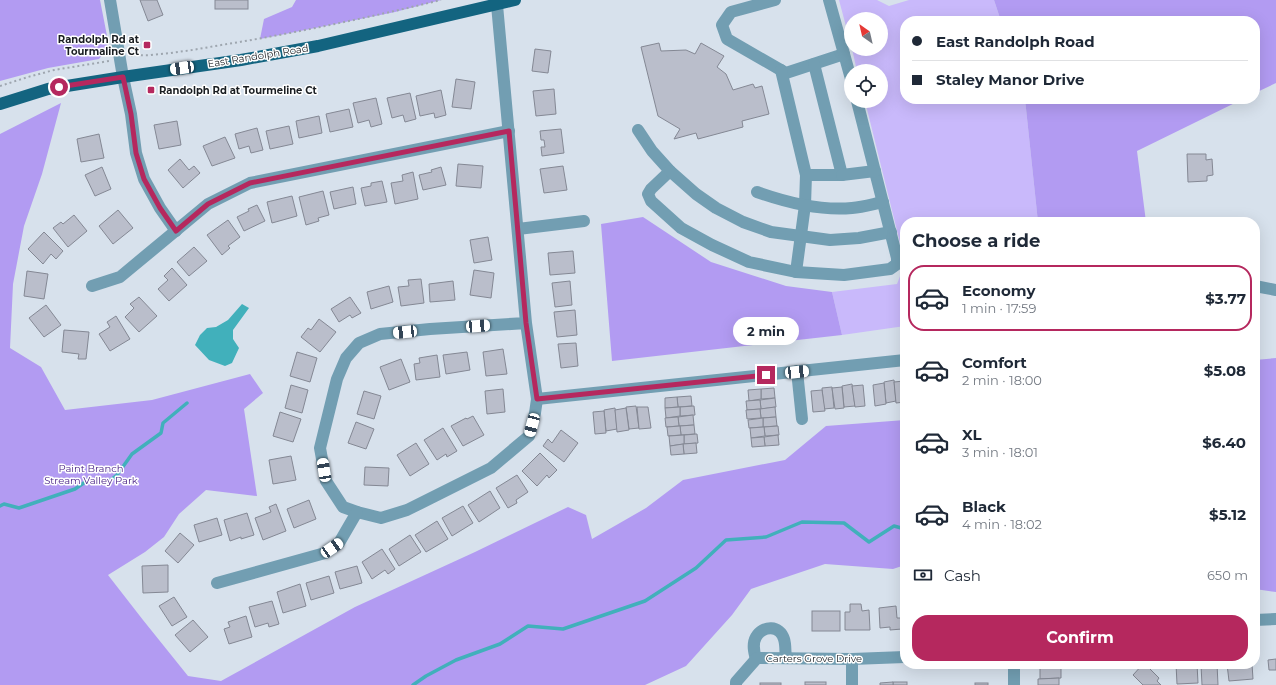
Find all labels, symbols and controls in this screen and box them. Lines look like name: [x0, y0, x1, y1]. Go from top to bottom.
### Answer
north arrow: [844, 12, 888, 56]
map controls: [844, 12, 888, 108]
text: East Randolph Road: [936, 32, 1095, 51]
place label: Randolph Rd at Tourmaline Ct: [58, 33, 140, 58]
marker: Randolph Rd at Tourmaline Ct: [142, 40, 152, 50]
street label: East Randolph Road: [207, 42, 309, 70]
car: [169, 60, 195, 76]
button: locate: [844, 64, 888, 108]
text: Staley Manor Drive: [936, 70, 1084, 89]
route start: [50, 78, 68, 96]
place label: Randolph Rd at Tourmeline Ct: [159, 84, 318, 97]
marker: Randolph Rd at Tourmeline Ct: [146, 85, 156, 95]
text: Choose a ride: [912, 230, 1040, 252]
icon: car: [914, 280, 950, 316]
text: Economy: [962, 281, 1035, 300]
text: $3.77: [1205, 289, 1246, 308]
text: 1 min · 17:59: [962, 300, 1036, 316]
callout: 2 min: [733, 317, 799, 345]
car: [466, 319, 490, 333]
text: 2 min: [747, 323, 785, 339]
car: [392, 325, 418, 339]
icon: car: [914, 352, 950, 388]
text: Comfort: [962, 353, 1027, 372]
text: $5.08: [1204, 361, 1246, 380]
car: [784, 365, 810, 379]
route end: [757, 366, 775, 384]
text: 2 min · 18:00: [962, 372, 1042, 388]
car: [523, 412, 541, 438]
icon: car: [914, 424, 950, 460]
text: XL: [962, 425, 981, 444]
text: $6.40: [1202, 433, 1246, 452]
text: 3 min · 18:01: [962, 444, 1038, 460]
car: [316, 457, 332, 483]
park label: Paint Branch Stream Valley Park: [44, 462, 138, 487]
icon: car: [914, 496, 950, 532]
text: Black: [962, 497, 1006, 516]
text: $5.12: [1209, 505, 1246, 524]
text: 4 min · 18:02: [962, 516, 1042, 532]
car: [319, 536, 345, 560]
icon: cash: [912, 564, 934, 586]
text: Cash: [944, 566, 981, 585]
text: 650 m: [1207, 567, 1248, 583]
button: Confirm: [912, 615, 1248, 661]
street label: Carters Grove Drive: [766, 652, 862, 665]

